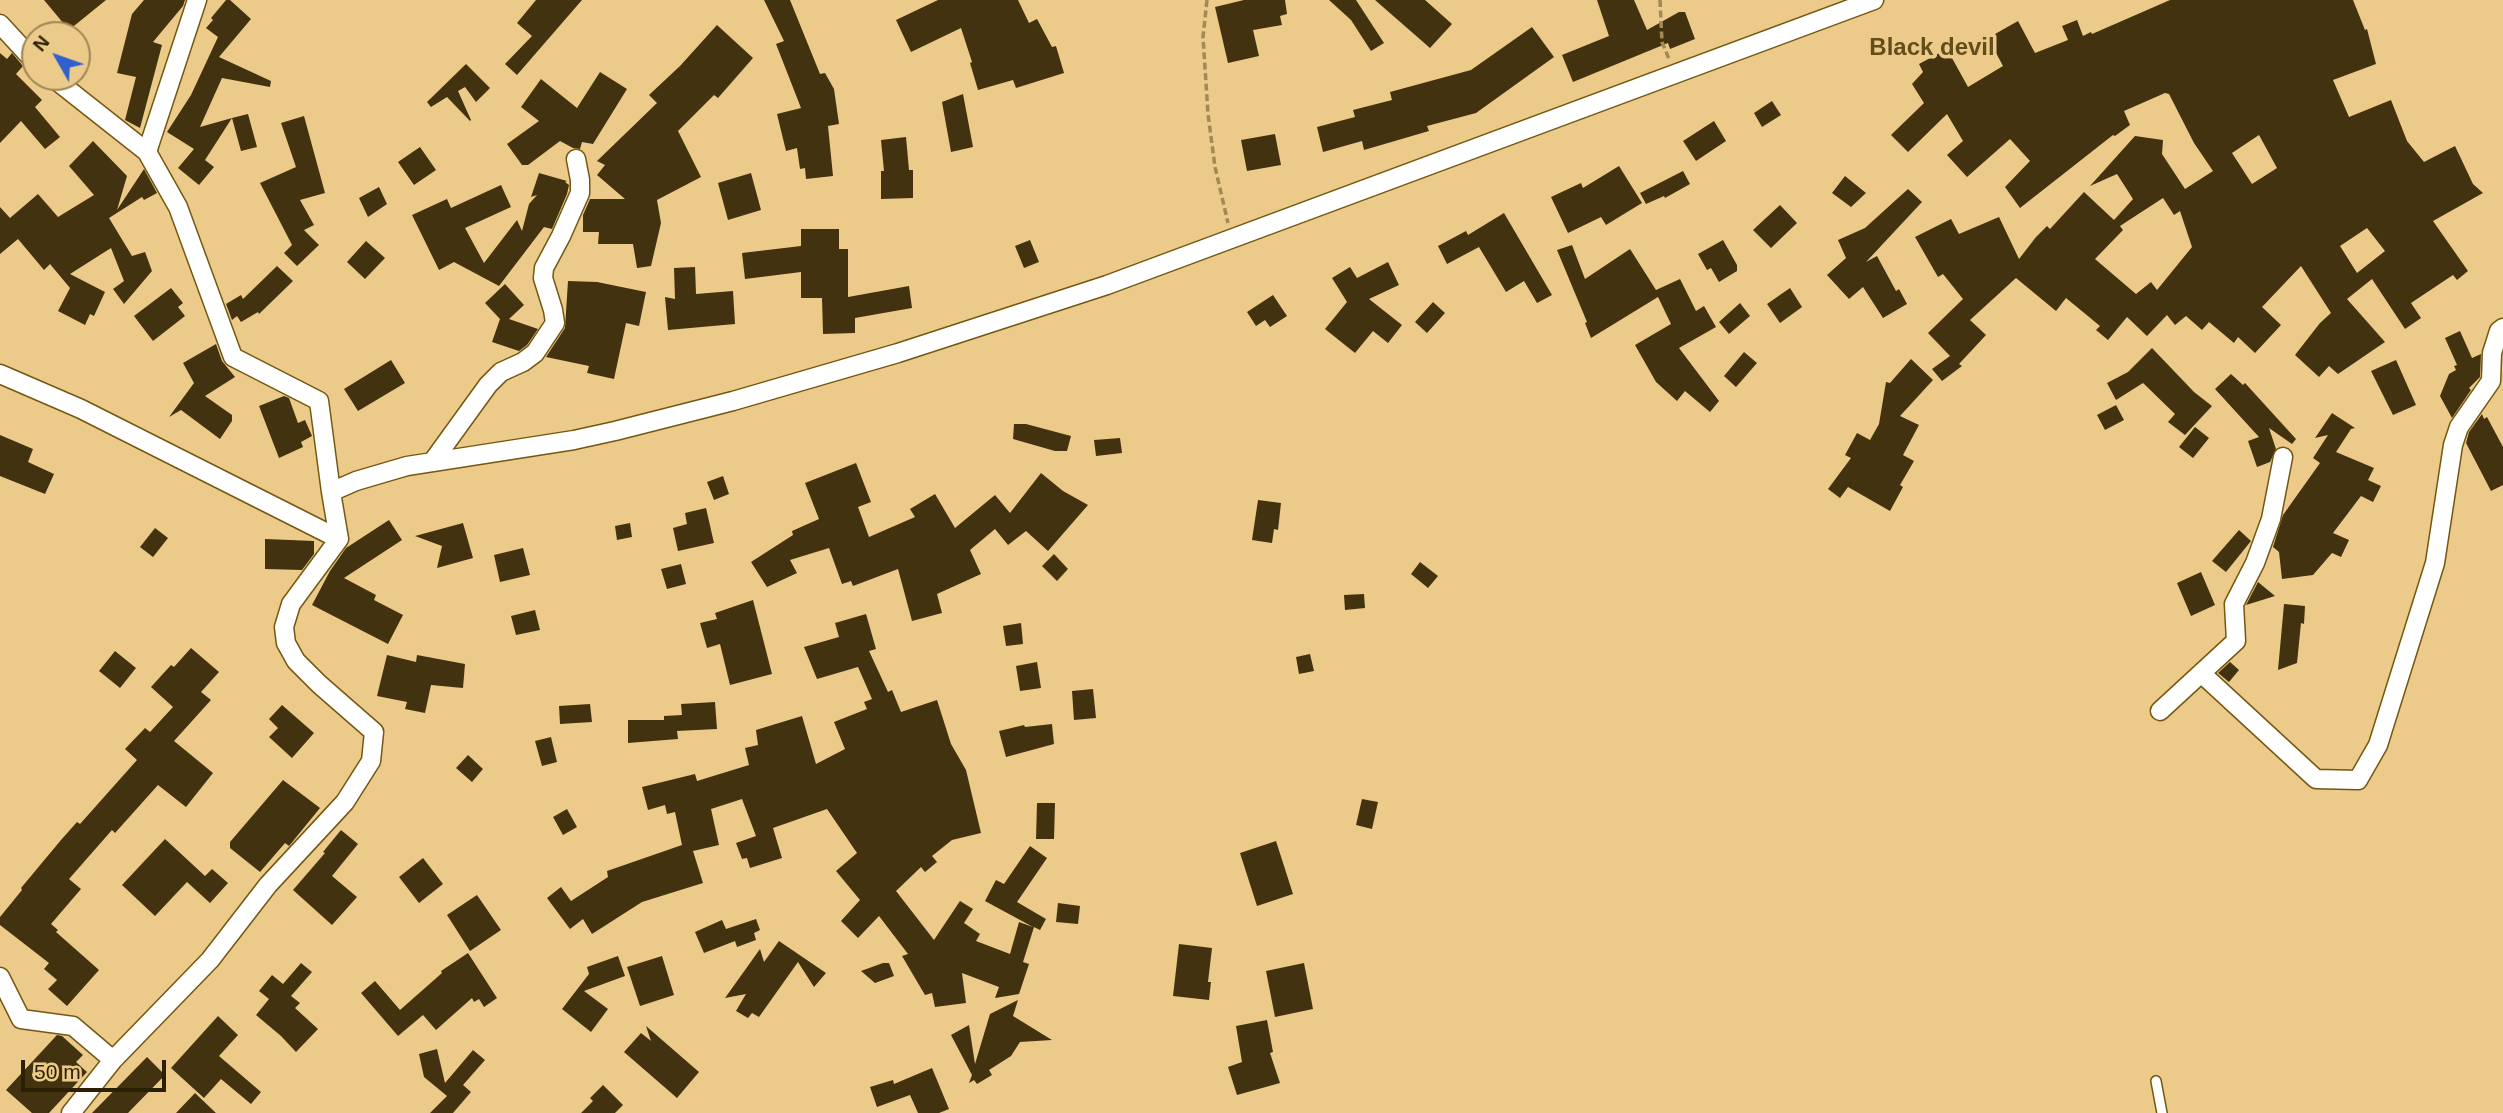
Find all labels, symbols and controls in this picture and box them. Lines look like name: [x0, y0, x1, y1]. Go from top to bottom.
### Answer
north arrow: [21, 21, 91, 91]
text: N: [29, 31, 54, 55]
district label: Black devil: [1869, 34, 1995, 62]
scale bar: [24, 1046, 170, 1090]
text: 50 m: [34, 1060, 81, 1083]

